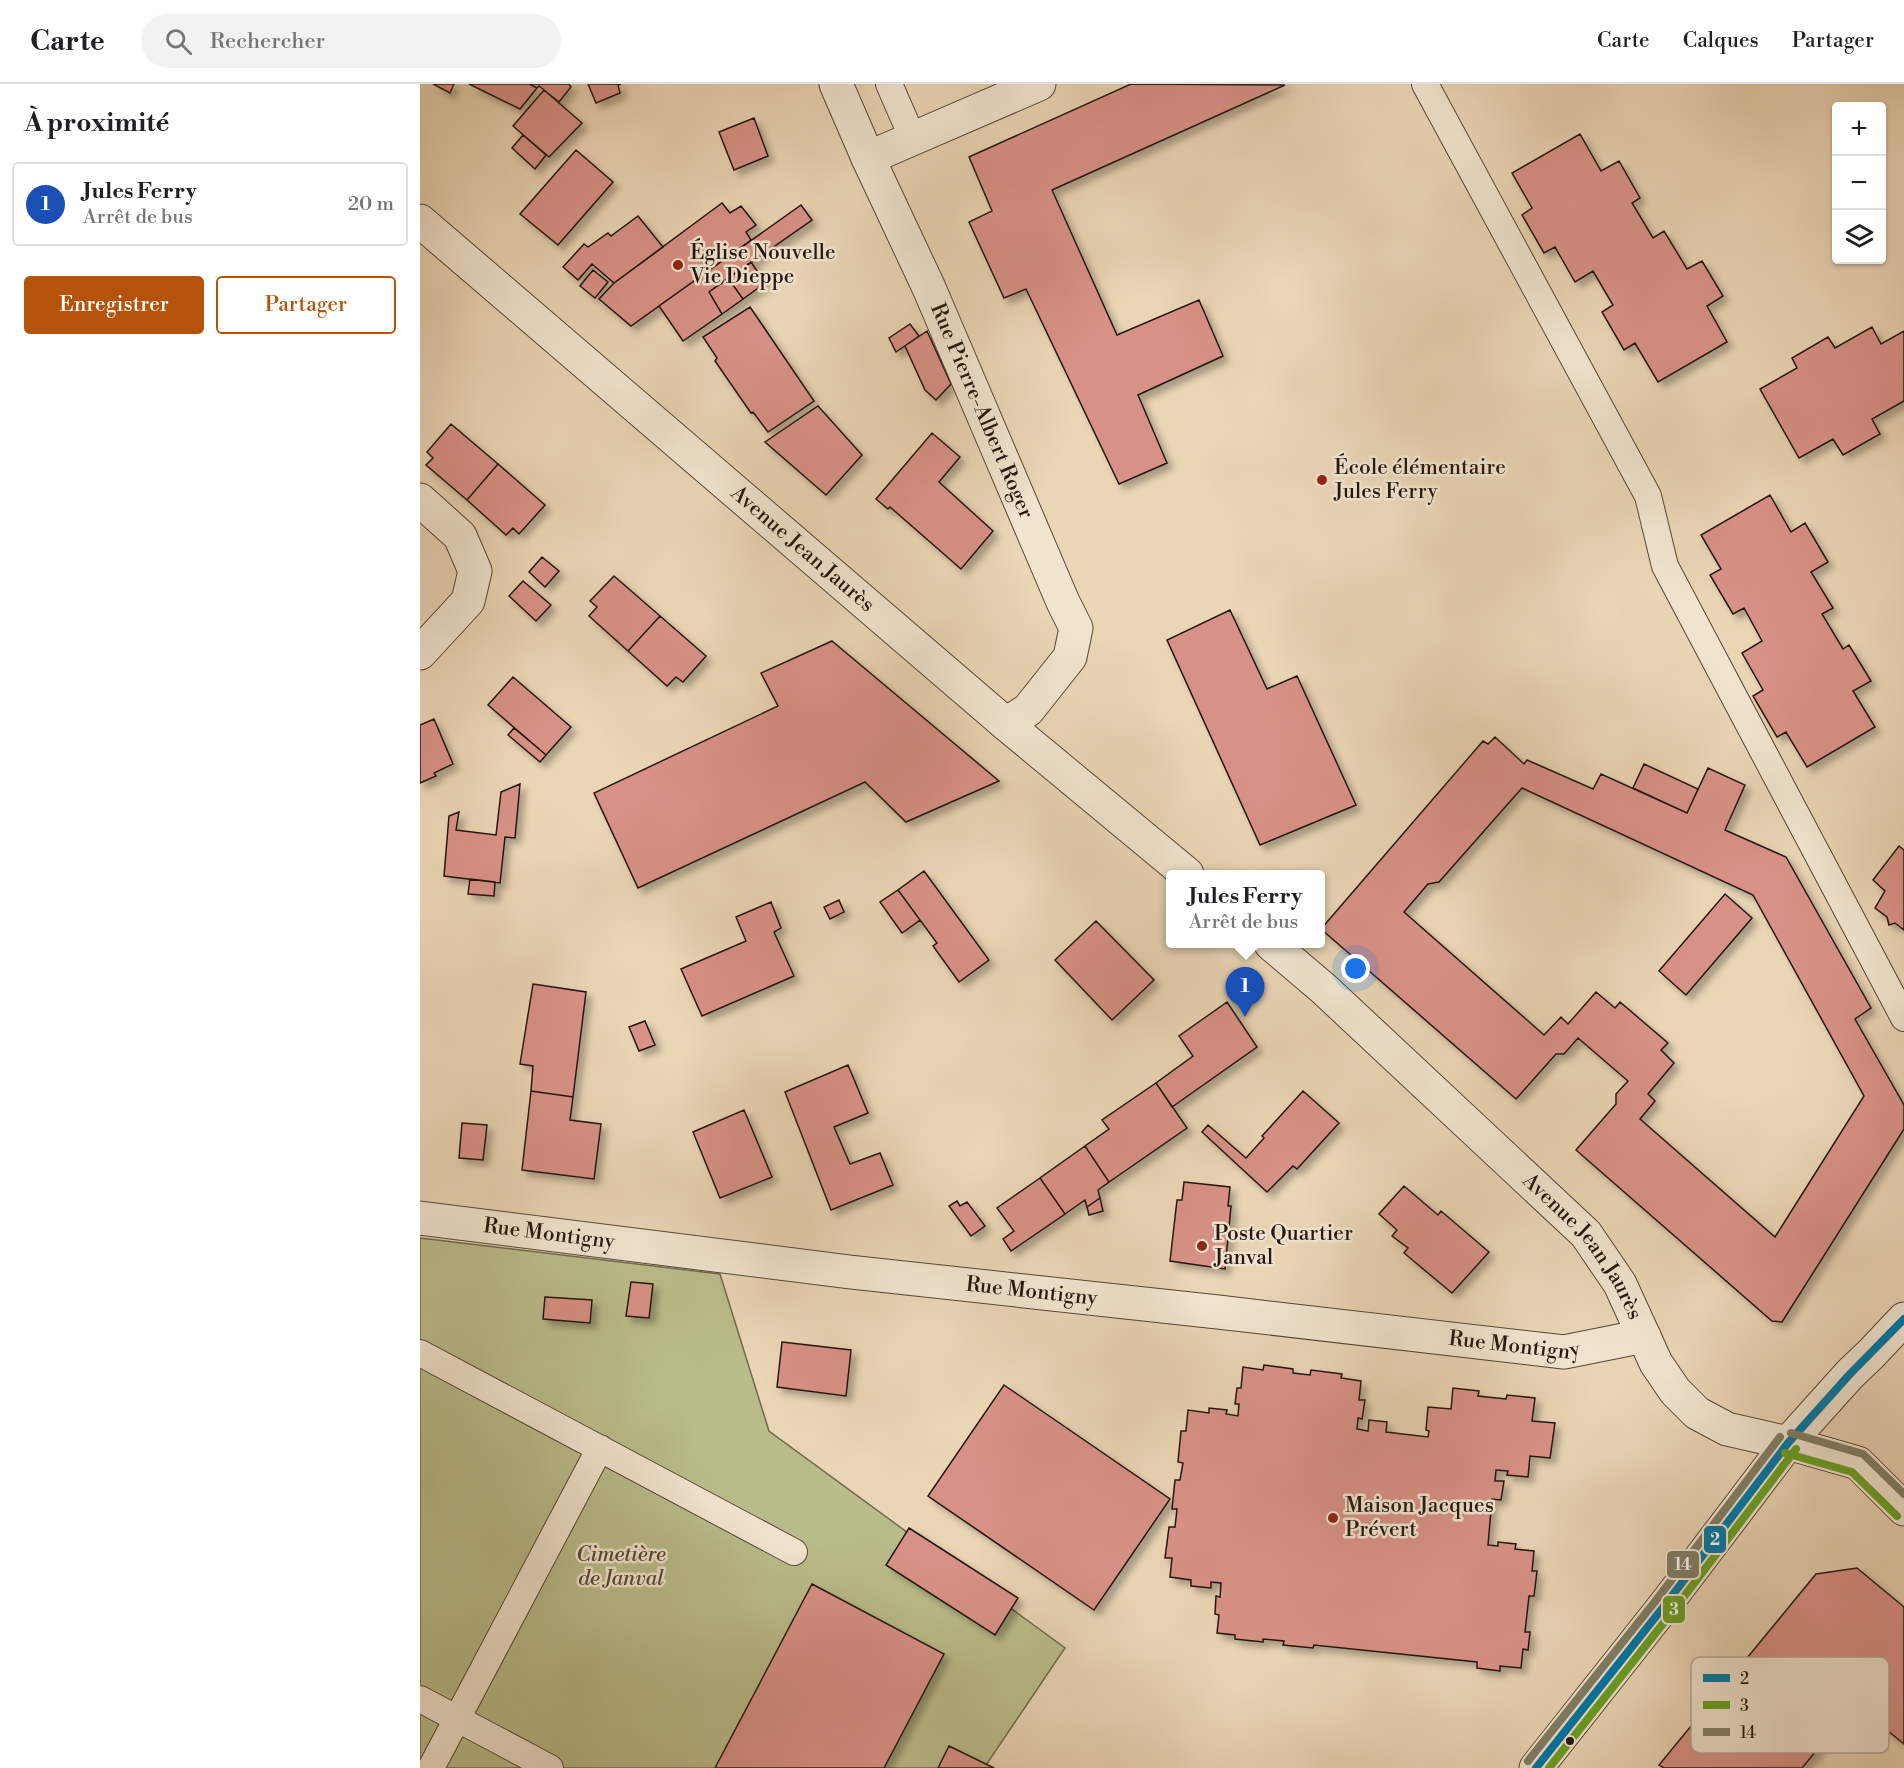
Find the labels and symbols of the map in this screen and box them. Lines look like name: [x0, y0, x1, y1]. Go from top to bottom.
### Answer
place label: Église Nouvelle Vie Dieppe: [689, 238, 836, 290]
marker: Église Nouvelle Vie Dieppe: [671, 258, 685, 272]
street label: Rue Pierre-Albert Roger: [924, 299, 1039, 523]
place label: École élémentaire Jules Ferry: [1333, 453, 1506, 505]
marker: École élémentaire Jules Ferry: [1315, 473, 1329, 487]
street label: Avenue Jean Jaurès: [725, 480, 880, 618]
your location: [1341, 954, 1370, 983]
pin: 1: [1226, 968, 1264, 1017]
street label: Avenue Jean Jaurès: [1516, 1167, 1647, 1324]
street label: Rue Montigny: [482, 1213, 617, 1255]
place label: Poste Quartier Janval: [1213, 1221, 1353, 1271]
marker: Poste Quartier Janval: [1195, 1239, 1209, 1253]
street label: Rue Montigny: [964, 1272, 1099, 1312]
street label: Rue Montigny: [1447, 1326, 1583, 1366]
place label: Maison Jacques Prévert: [1345, 1493, 1494, 1543]
marker: Maison Jacques Prévert: [1326, 1511, 1340, 1525]
line badge: 2: [1703, 1525, 1727, 1554]
text: 2: [1710, 1530, 1720, 1550]
park label: Cimetière de Janval: [576, 1542, 666, 1592]
line badge: 14: [1666, 1550, 1700, 1579]
text: 14: [1674, 1555, 1692, 1575]
line badge: 3: [1662, 1595, 1686, 1624]
text: 3: [1669, 1600, 1679, 1620]
legend: [1691, 1657, 1889, 1753]
text: 2: [1740, 1669, 1749, 1689]
text: 3: [1740, 1696, 1749, 1716]
text: 14: [1740, 1723, 1756, 1743]
unlabelled marker: [1564, 1735, 1576, 1747]

